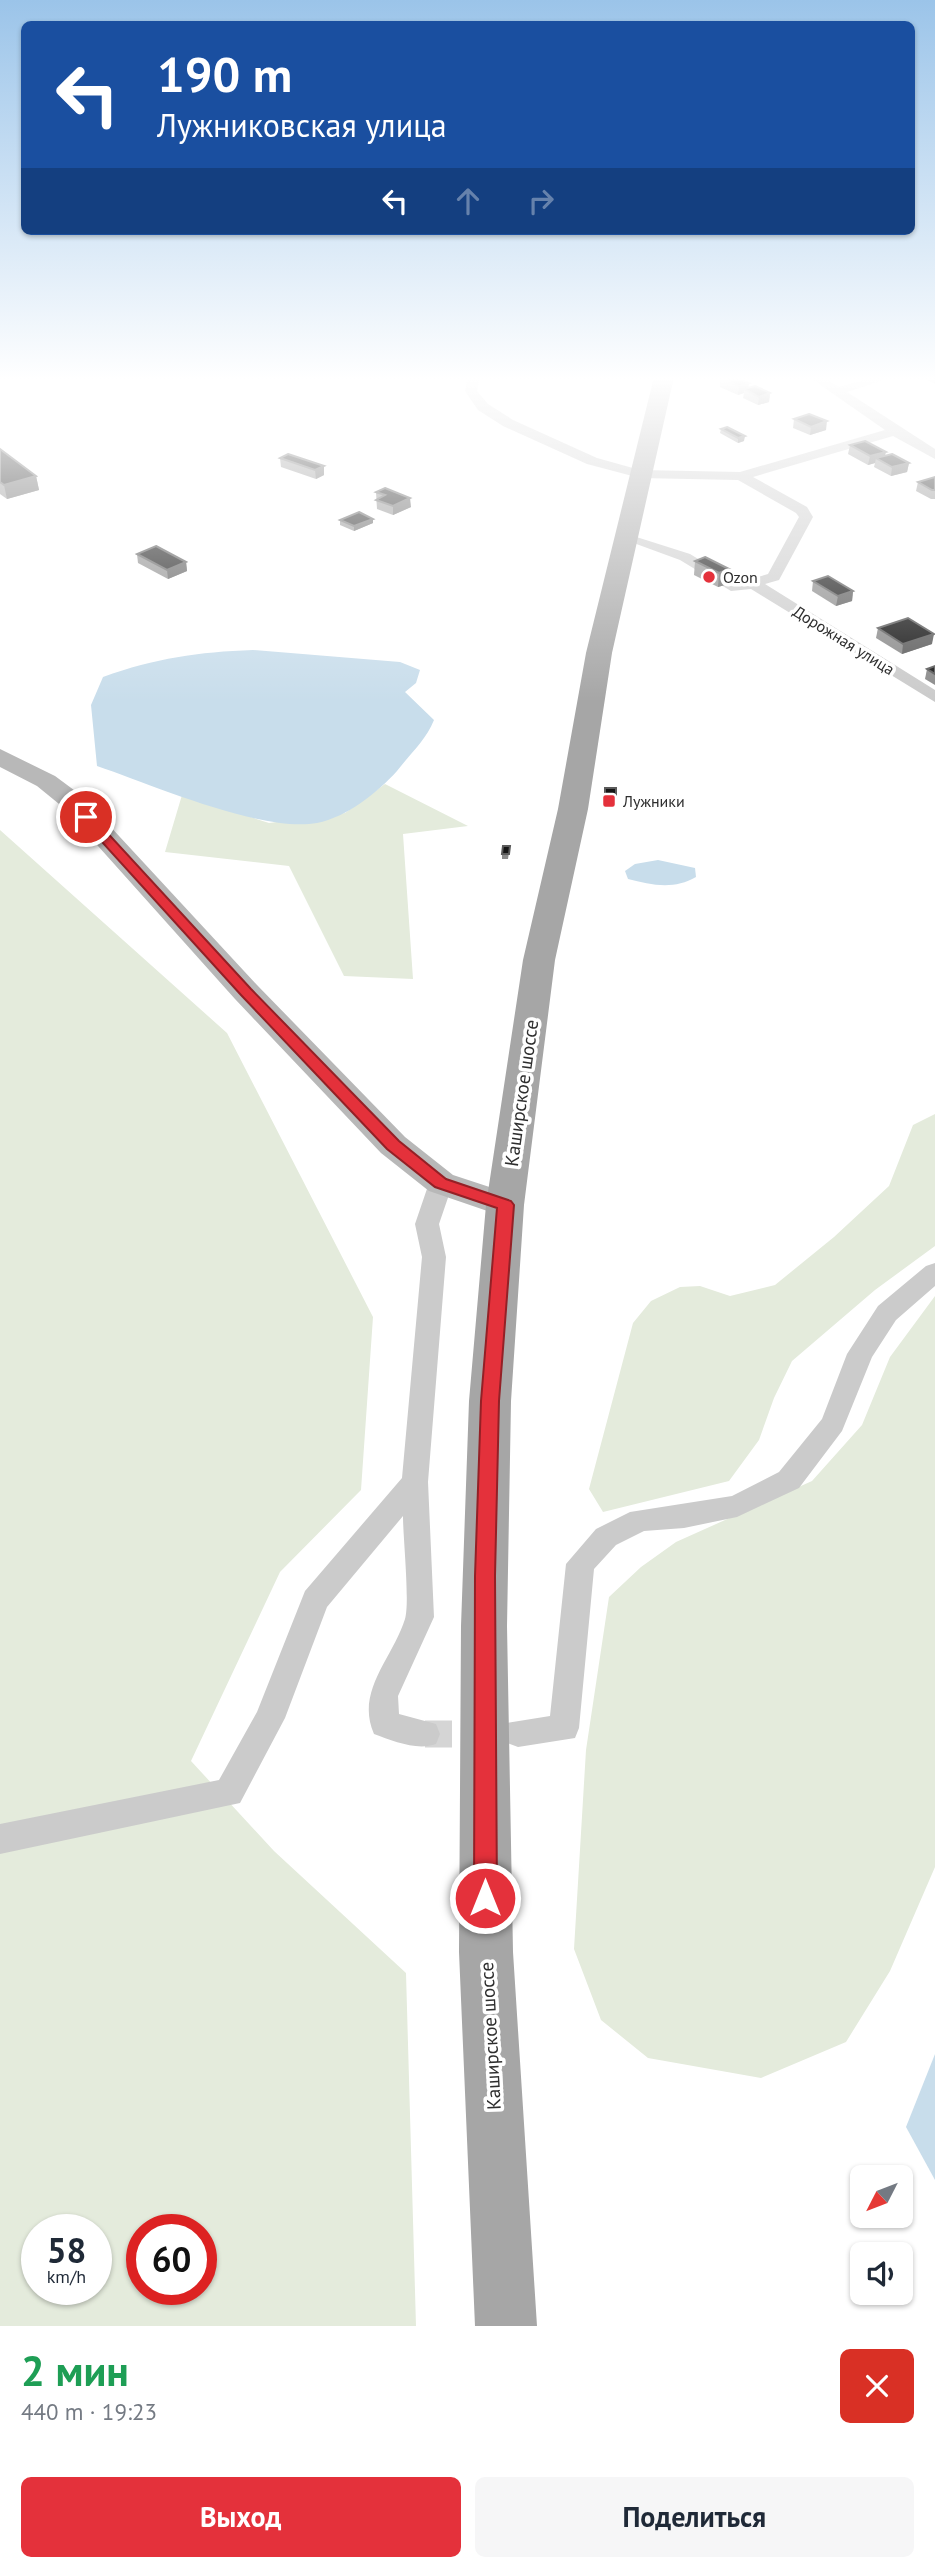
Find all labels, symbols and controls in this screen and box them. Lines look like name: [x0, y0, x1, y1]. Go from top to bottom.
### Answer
text: 190 m: [157, 42, 292, 106]
icon: left: [42, 49, 133, 140]
text: Лужниковская улица: [157, 104, 447, 146]
icon: left: [376, 182, 414, 220]
icon: ahead: [449, 182, 487, 220]
icon: right: [522, 182, 560, 220]
place label: Ozon: [723, 567, 758, 587]
marker: Ozon: [701, 569, 717, 585]
street label: Дорожная улица: [790, 601, 898, 679]
pin: [56, 787, 116, 847]
place label: Лужники: [622, 791, 685, 811]
marker: Лужники: [601, 793, 617, 809]
icon: arrive: [67, 798, 105, 836]
street label: Каширское шоссе: [499, 1018, 543, 1168]
position arrow: [448, 1861, 522, 1935]
street label: Каширское шоссе: [474, 1961, 506, 2111]
north arrow: [850, 2165, 914, 2228]
map controls: [850, 2165, 913, 2305]
speed limit sign: 60: [126, 2214, 217, 2305]
text: 58: [47, 2227, 86, 2273]
button: sound: [850, 2242, 913, 2305]
text: km/h: [47, 2265, 86, 2288]
text: 2 мин: [21, 2343, 129, 2398]
button: close: [840, 2349, 914, 2423]
text: 440 m · 19:23: [21, 2397, 157, 2426]
button: Выход: [21, 2477, 461, 2557]
button: Поделиться: [475, 2477, 914, 2557]

